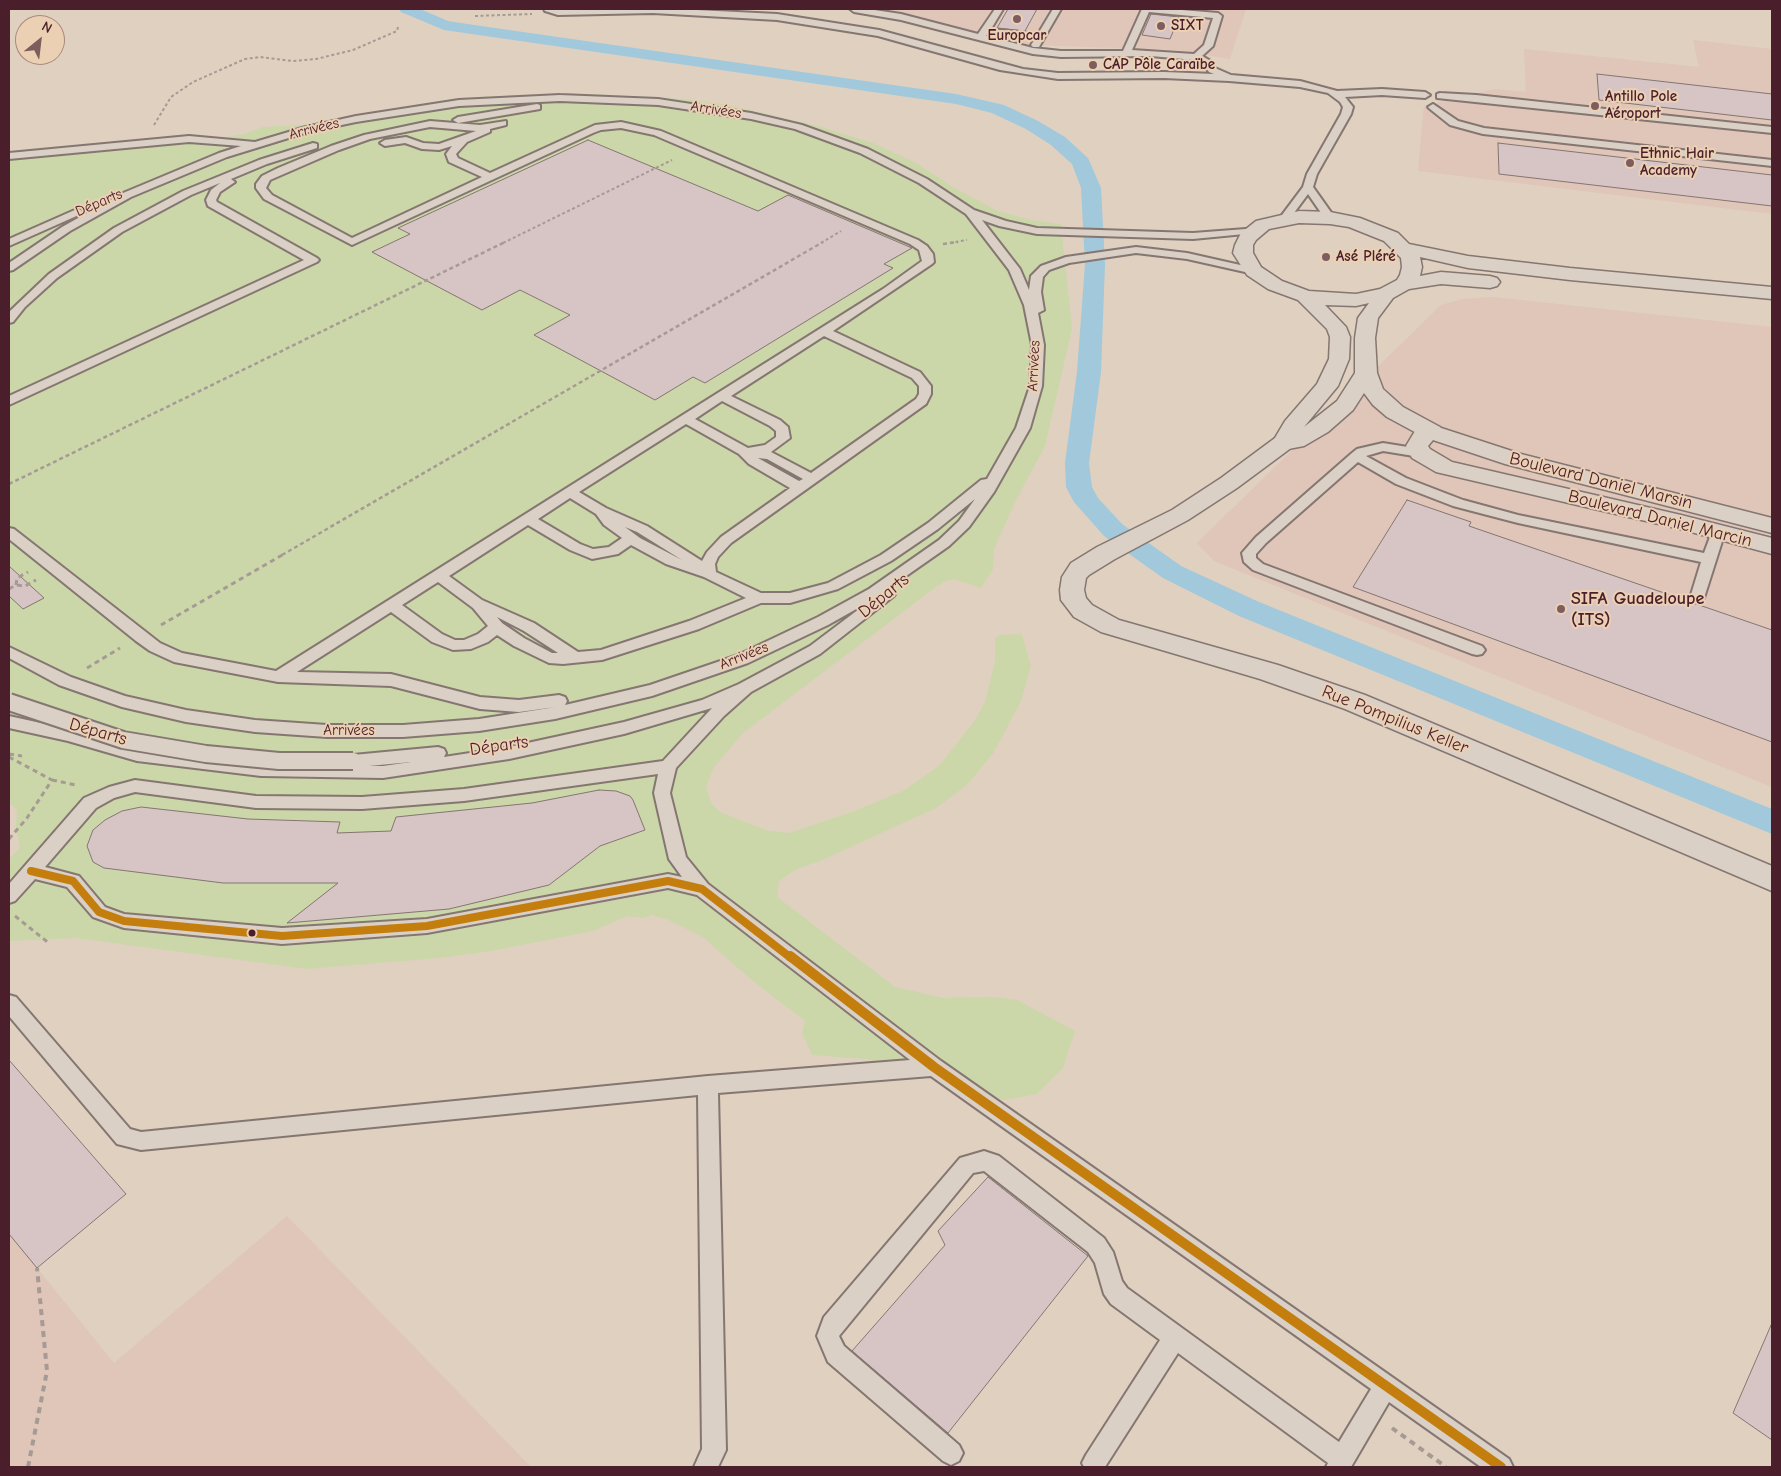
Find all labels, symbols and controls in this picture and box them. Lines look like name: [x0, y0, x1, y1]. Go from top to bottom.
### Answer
marker: Europcar: [1011, 13, 1023, 25]
north arrow: [15, 15, 65, 65]
place label: SIXT: [1171, 17, 1204, 35]
text: N: [39, 18, 55, 37]
marker: SIXT: [1155, 20, 1167, 32]
place label: Europcar: [988, 27, 1046, 45]
place label: CAP Pôle Caraïbe: [1103, 56, 1215, 74]
marker: CAP Pôle Caraïbe: [1087, 59, 1099, 71]
place label: Antillo Pole Aéroport: [1605, 88, 1677, 123]
street label: Arrivées: [689, 97, 743, 123]
marker: Antillo Pole Aéroport: [1589, 100, 1601, 112]
street label: Arrivées: [287, 114, 341, 144]
place label: Ethnic Hair Academy: [1640, 145, 1714, 180]
marker: Ethnic Hair Academy: [1624, 157, 1636, 169]
street label: Départs: [73, 185, 125, 221]
place label: Asé Pléré: [1336, 248, 1396, 266]
marker: Asé Pléré: [1320, 251, 1332, 263]
street label: Arrivées: [1024, 340, 1044, 392]
street label: Boulevard Daniel Marsin: [1507, 448, 1695, 514]
street label: Boulevard Daniel Marcin: [1566, 486, 1754, 552]
street label: Départs: [854, 569, 914, 623]
place label: SIFA Guadeloupe (ITS): [1571, 588, 1704, 630]
marker: SIFA Guadeloupe (ITS): [1555, 603, 1567, 615]
street label: Arrivées: [717, 638, 771, 674]
street label: Rue Pompilius Keller: [1319, 681, 1471, 759]
street label: Départs: [67, 713, 129, 751]
street label: Arrivées: [323, 722, 375, 740]
street label: Départs: [468, 731, 530, 761]
unlabelled marker: [247, 928, 257, 938]

